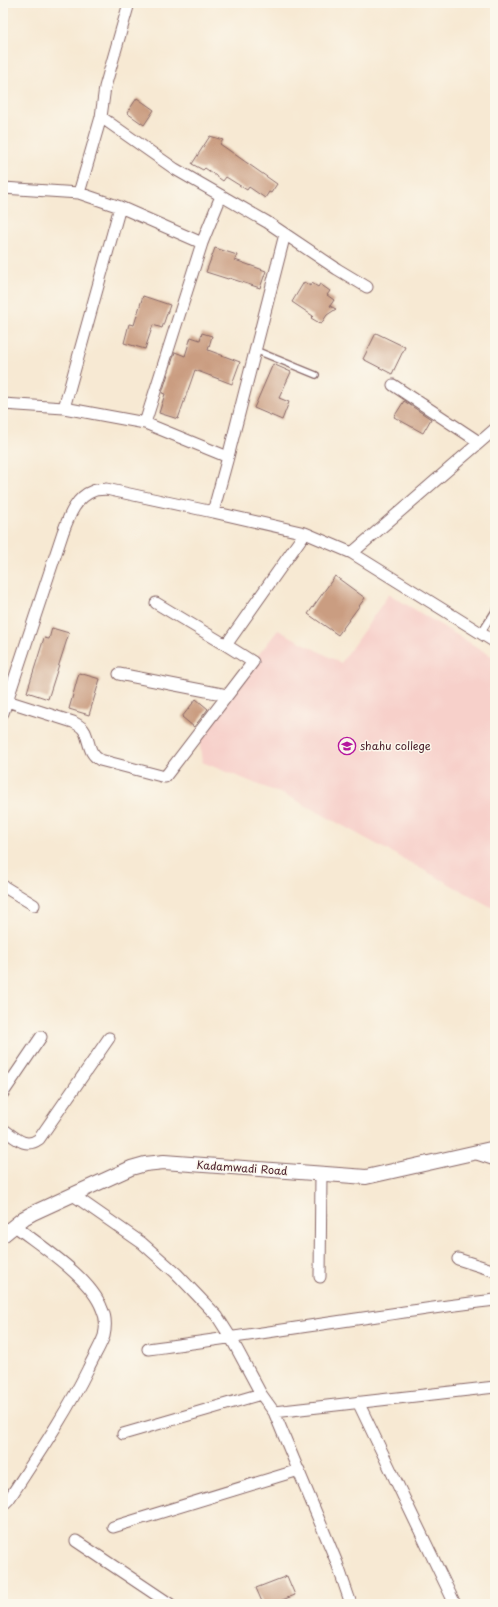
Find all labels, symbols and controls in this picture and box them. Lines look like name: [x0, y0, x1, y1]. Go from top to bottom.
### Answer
school or university icon: shahu college: [337, 736, 357, 756]
place label: shahu college: [360, 737, 431, 754]
street label: Kadamwadi Road: [196, 1156, 289, 1179]

